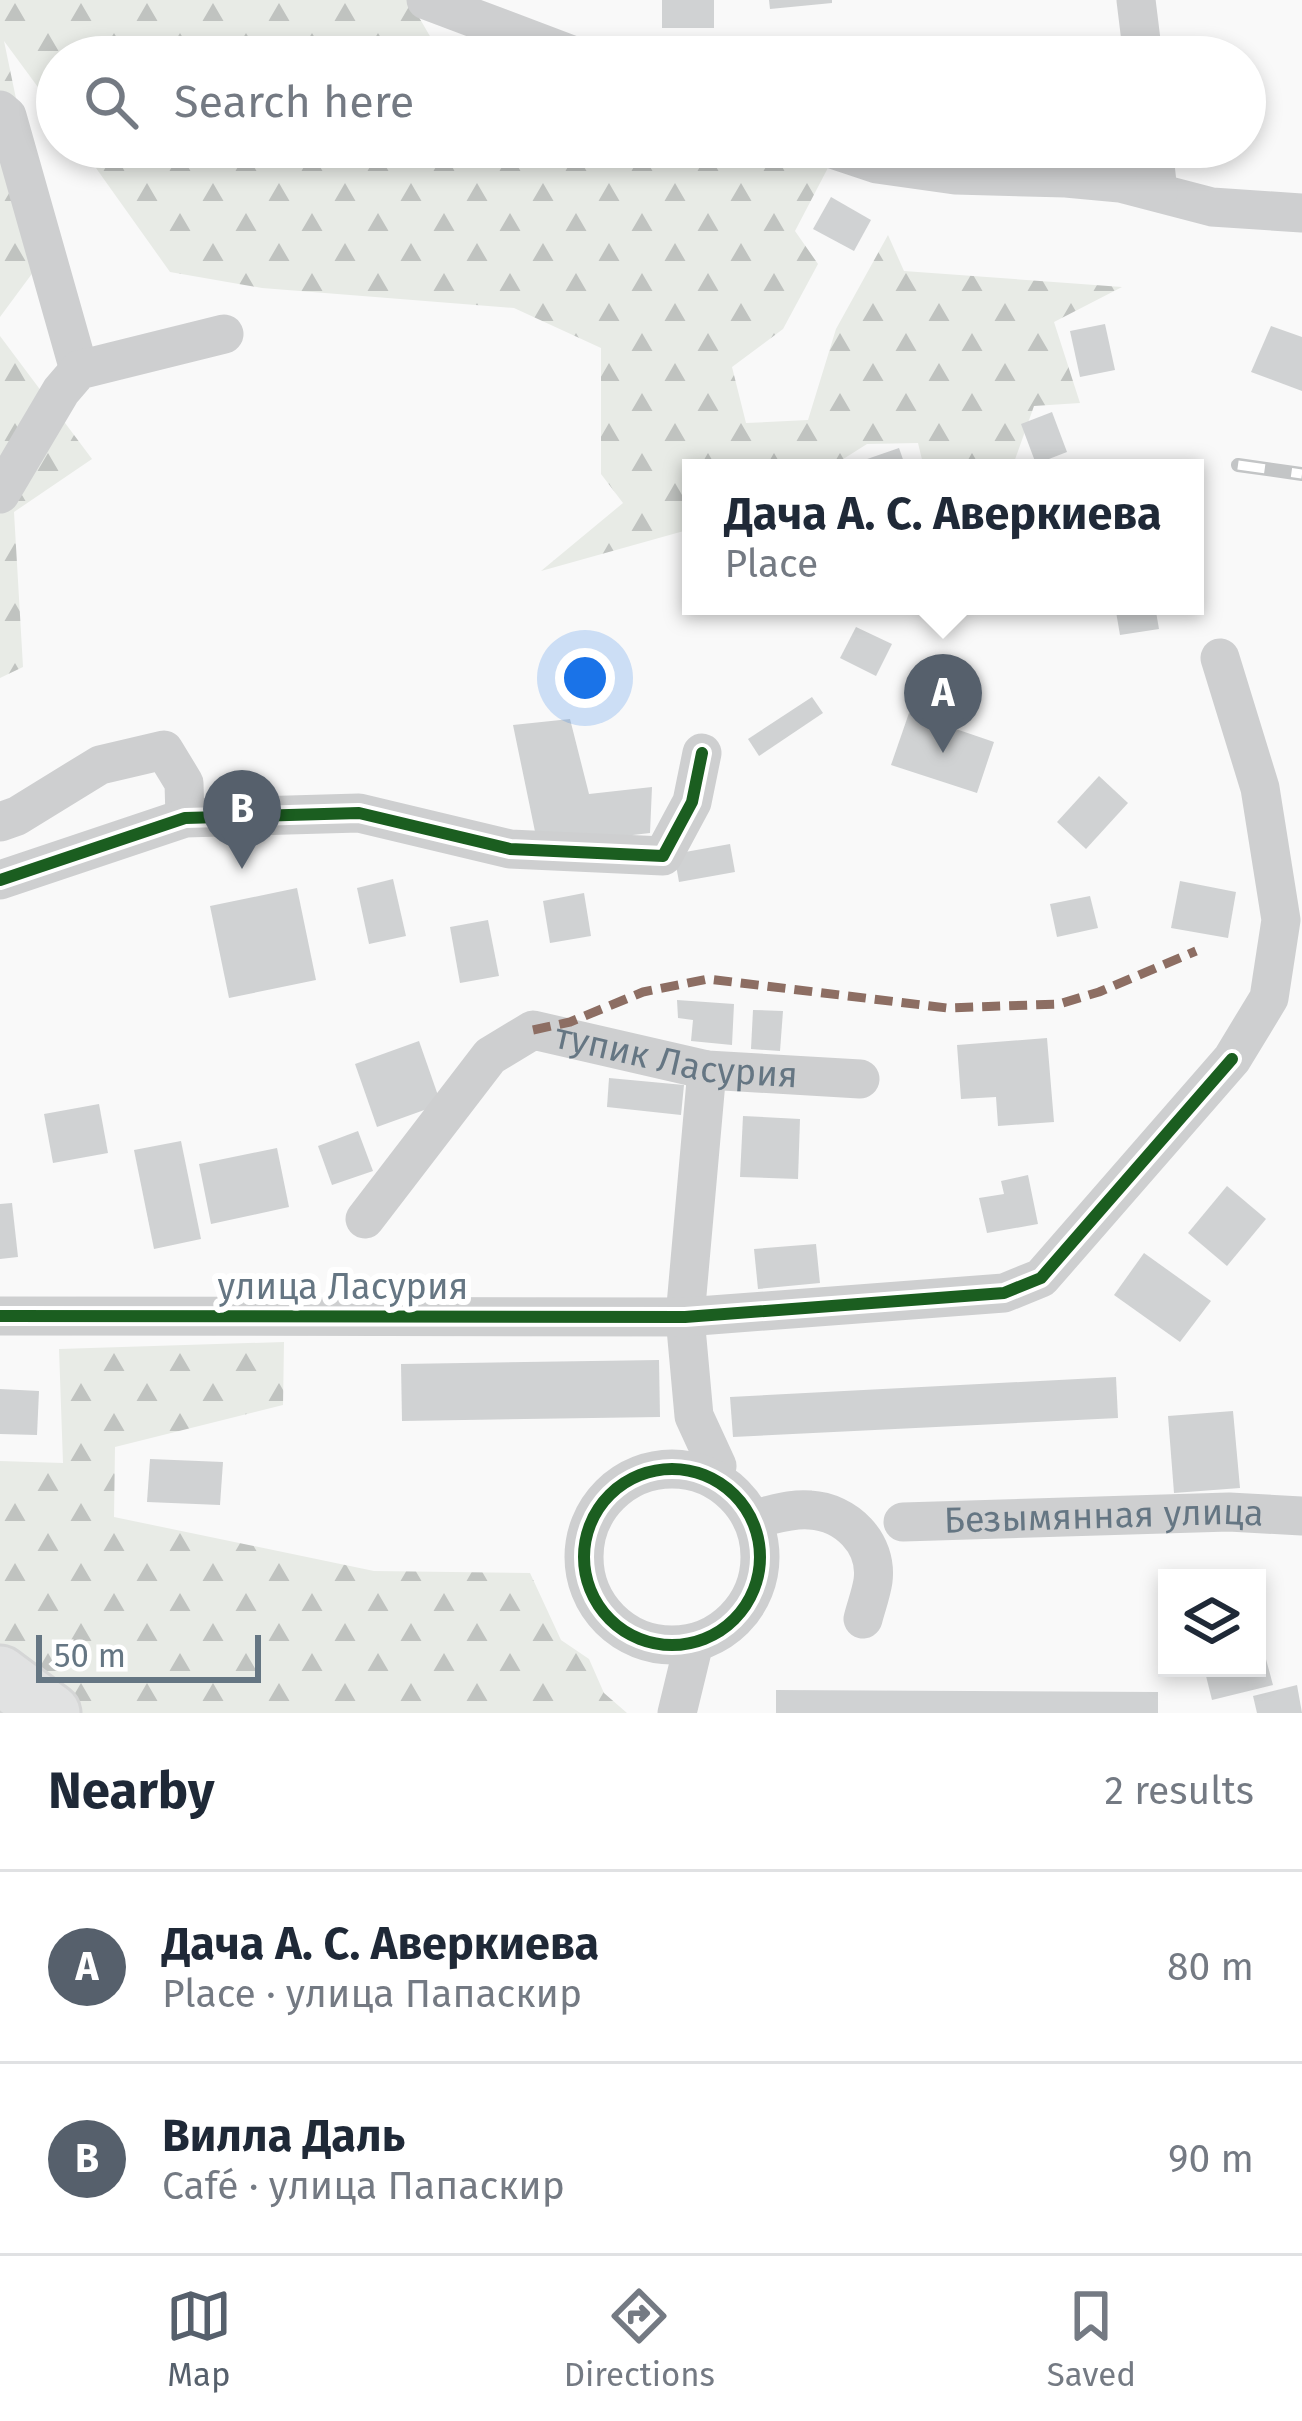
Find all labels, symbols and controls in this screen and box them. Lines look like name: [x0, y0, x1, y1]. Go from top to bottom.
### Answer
search box: [36, 36, 1266, 168]
icon: search: [78, 69, 144, 135]
text: Search here: [174, 75, 414, 129]
popup: [682, 459, 1204, 615]
text: Дача А. С. Аверкиева: [724, 487, 1162, 541]
text: Place: [724, 541, 818, 587]
your location: [555, 648, 615, 708]
pin: A: [904, 654, 982, 753]
pin: B: [203, 770, 281, 869]
street label: тупик Ласурия: [551, 1014, 799, 1097]
street label: улица Ласурия: [218, 1265, 468, 1309]
street label: Безымянная улица: [943, 1490, 1265, 1543]
map controls: [1158, 1569, 1266, 1677]
button: layers: [1158, 1569, 1266, 1677]
scale bar: [36, 1629, 261, 1682]
text: 50 m: [54, 1636, 126, 1676]
text: Nearby: [48, 1760, 214, 1822]
text: 2 results: [1105, 1768, 1254, 1814]
text: Дача А. С. Аверкиева: [162, 1917, 599, 1971]
text: A: [75, 1944, 99, 1990]
text: 80 m: [1167, 1944, 1254, 1990]
text: Place · улица Папаскир: [162, 1971, 582, 2017]
text: Вилла Даль: [162, 2109, 405, 2163]
text: B: [75, 2136, 99, 2182]
text: 90 m: [1168, 2136, 1254, 2182]
text: Café · улица Папаскир: [162, 2163, 565, 2209]
tab: Map: [166, 2283, 232, 2395]
tab: Directions: [564, 2283, 715, 2395]
tab: Saved: [1047, 2283, 1136, 2395]

